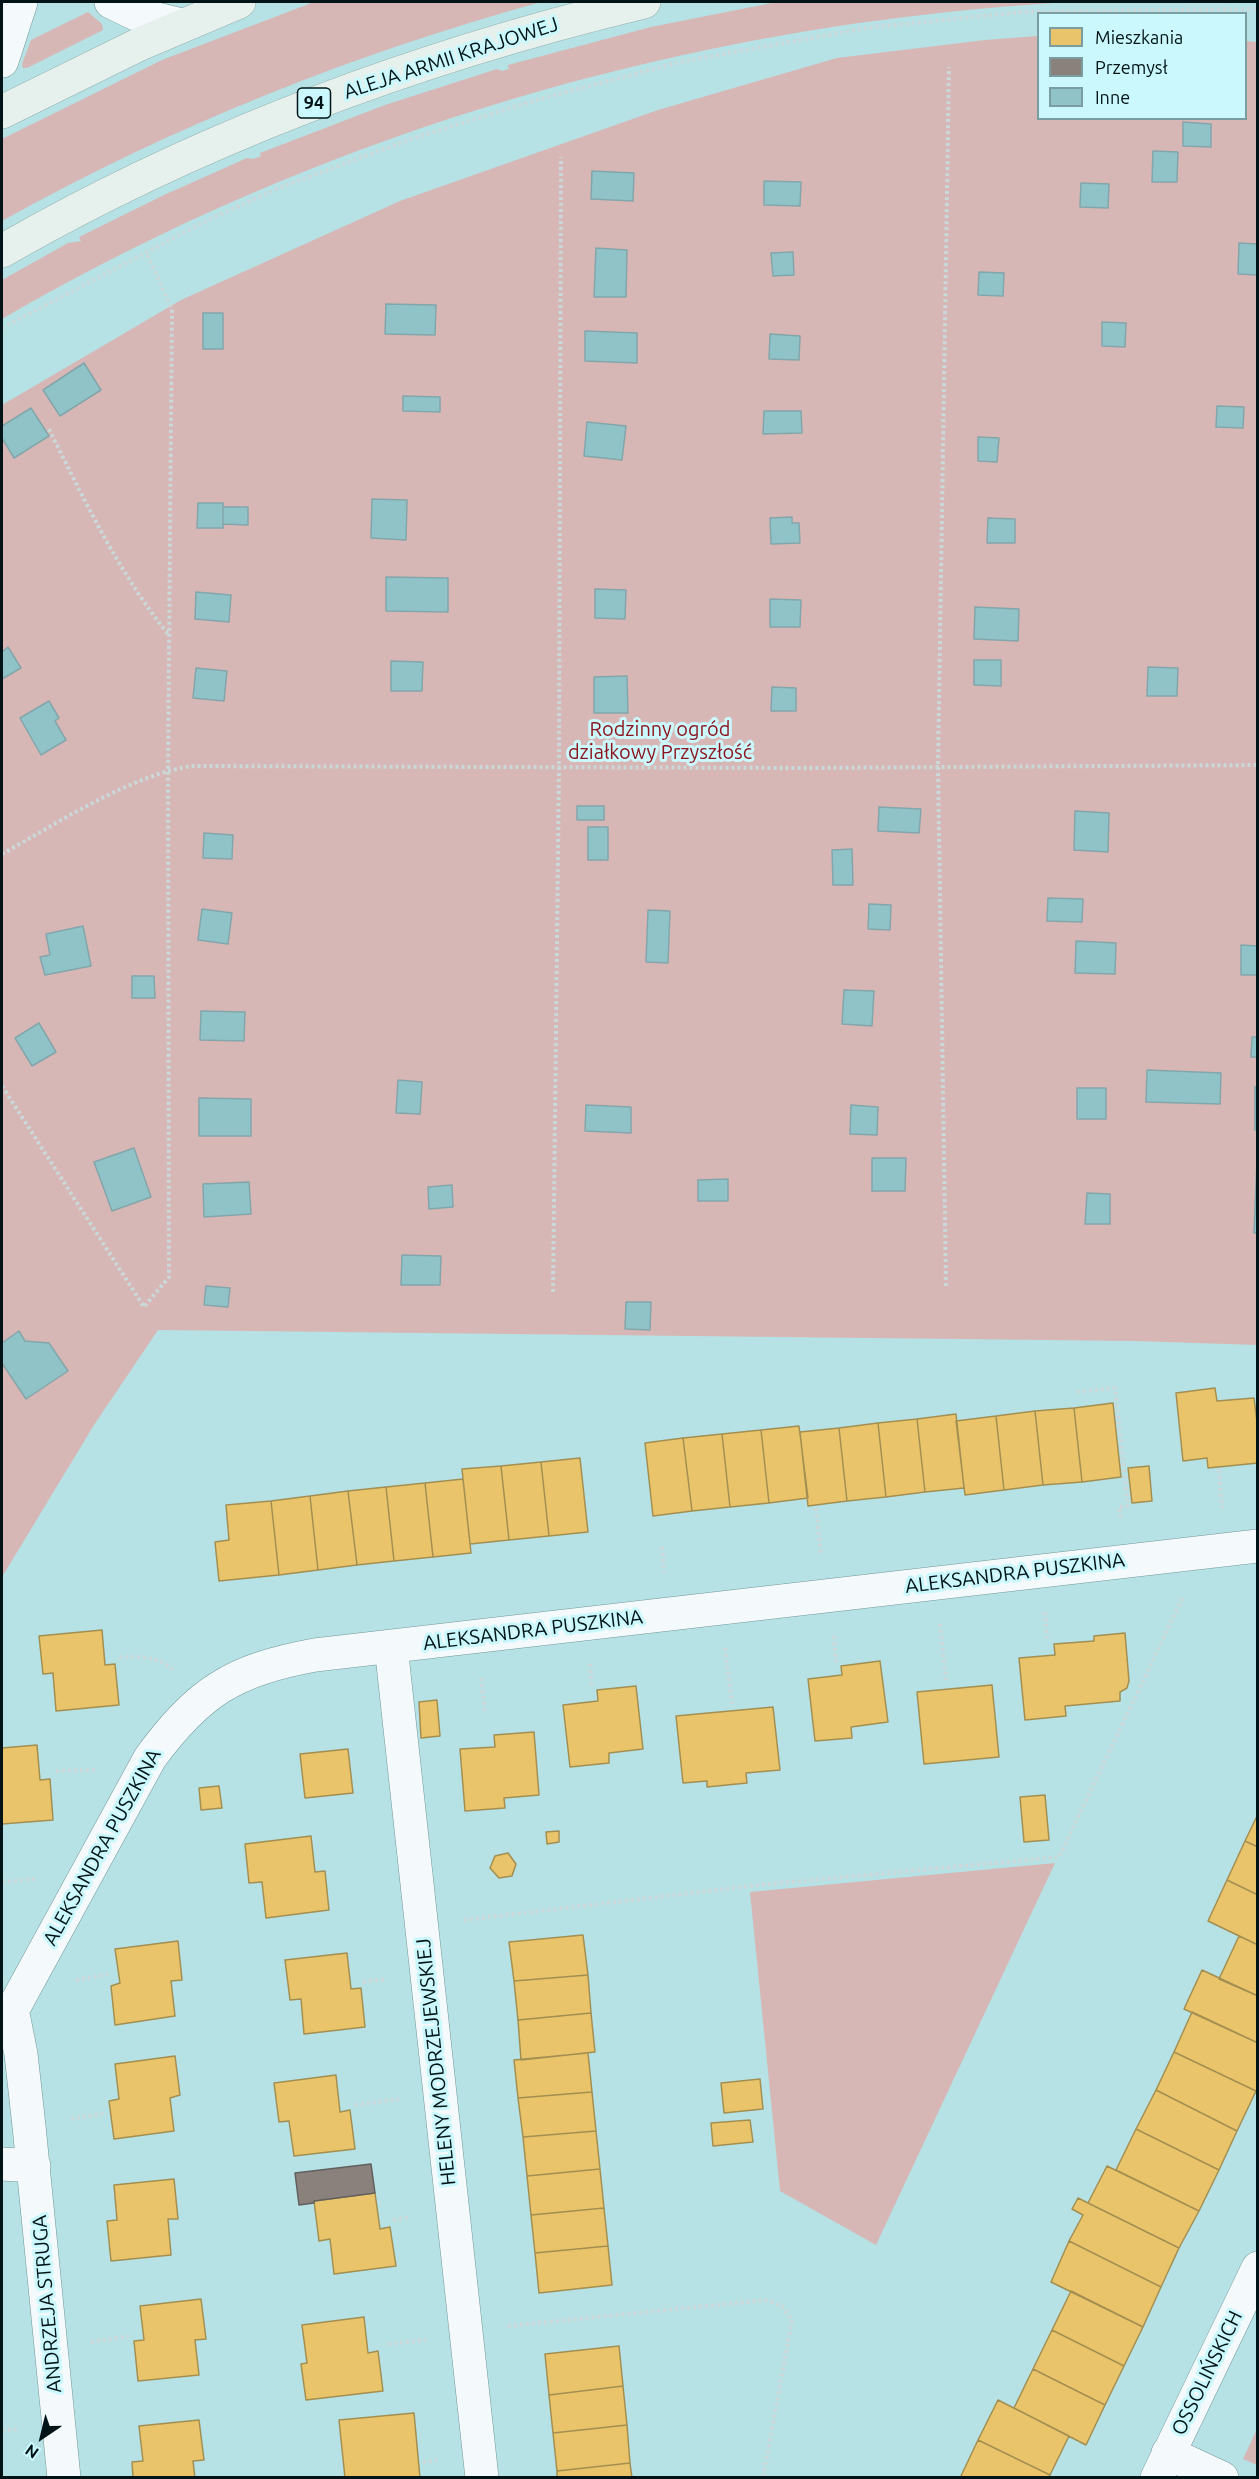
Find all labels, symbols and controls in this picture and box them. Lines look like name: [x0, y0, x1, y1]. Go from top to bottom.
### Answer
street label: ALEJA ARMII KRAJOWEJ: [341, 12, 561, 104]
legend: [1037, 12, 1247, 120]
text: Mieszkania: [1095, 27, 1183, 47]
text: Przemysł: [1095, 57, 1168, 77]
text: Inne: [1095, 87, 1130, 107]
road number: 94: [298, 88, 330, 118]
park label: Rodzinny ogród działkowy Przyszłość: [568, 717, 752, 764]
street label: ALEKSANDRA PUSZKINA: [904, 1548, 1126, 1598]
street label: ALEKSANDRA PUSZKINA: [422, 1605, 644, 1655]
street label: ALEKSANDRA PUSZKINA: [38, 1745, 166, 1949]
street label: HELENY MODRZEJEWSKIEJ: [411, 1937, 461, 2187]
street label: ANDRZEJA STRUGA: [27, 2214, 67, 2394]
street label: OSSOLIŃSKICH: [1167, 2307, 1247, 2439]
north arrow: [12, 2407, 72, 2467]
text: N: [22, 2441, 42, 2463]

